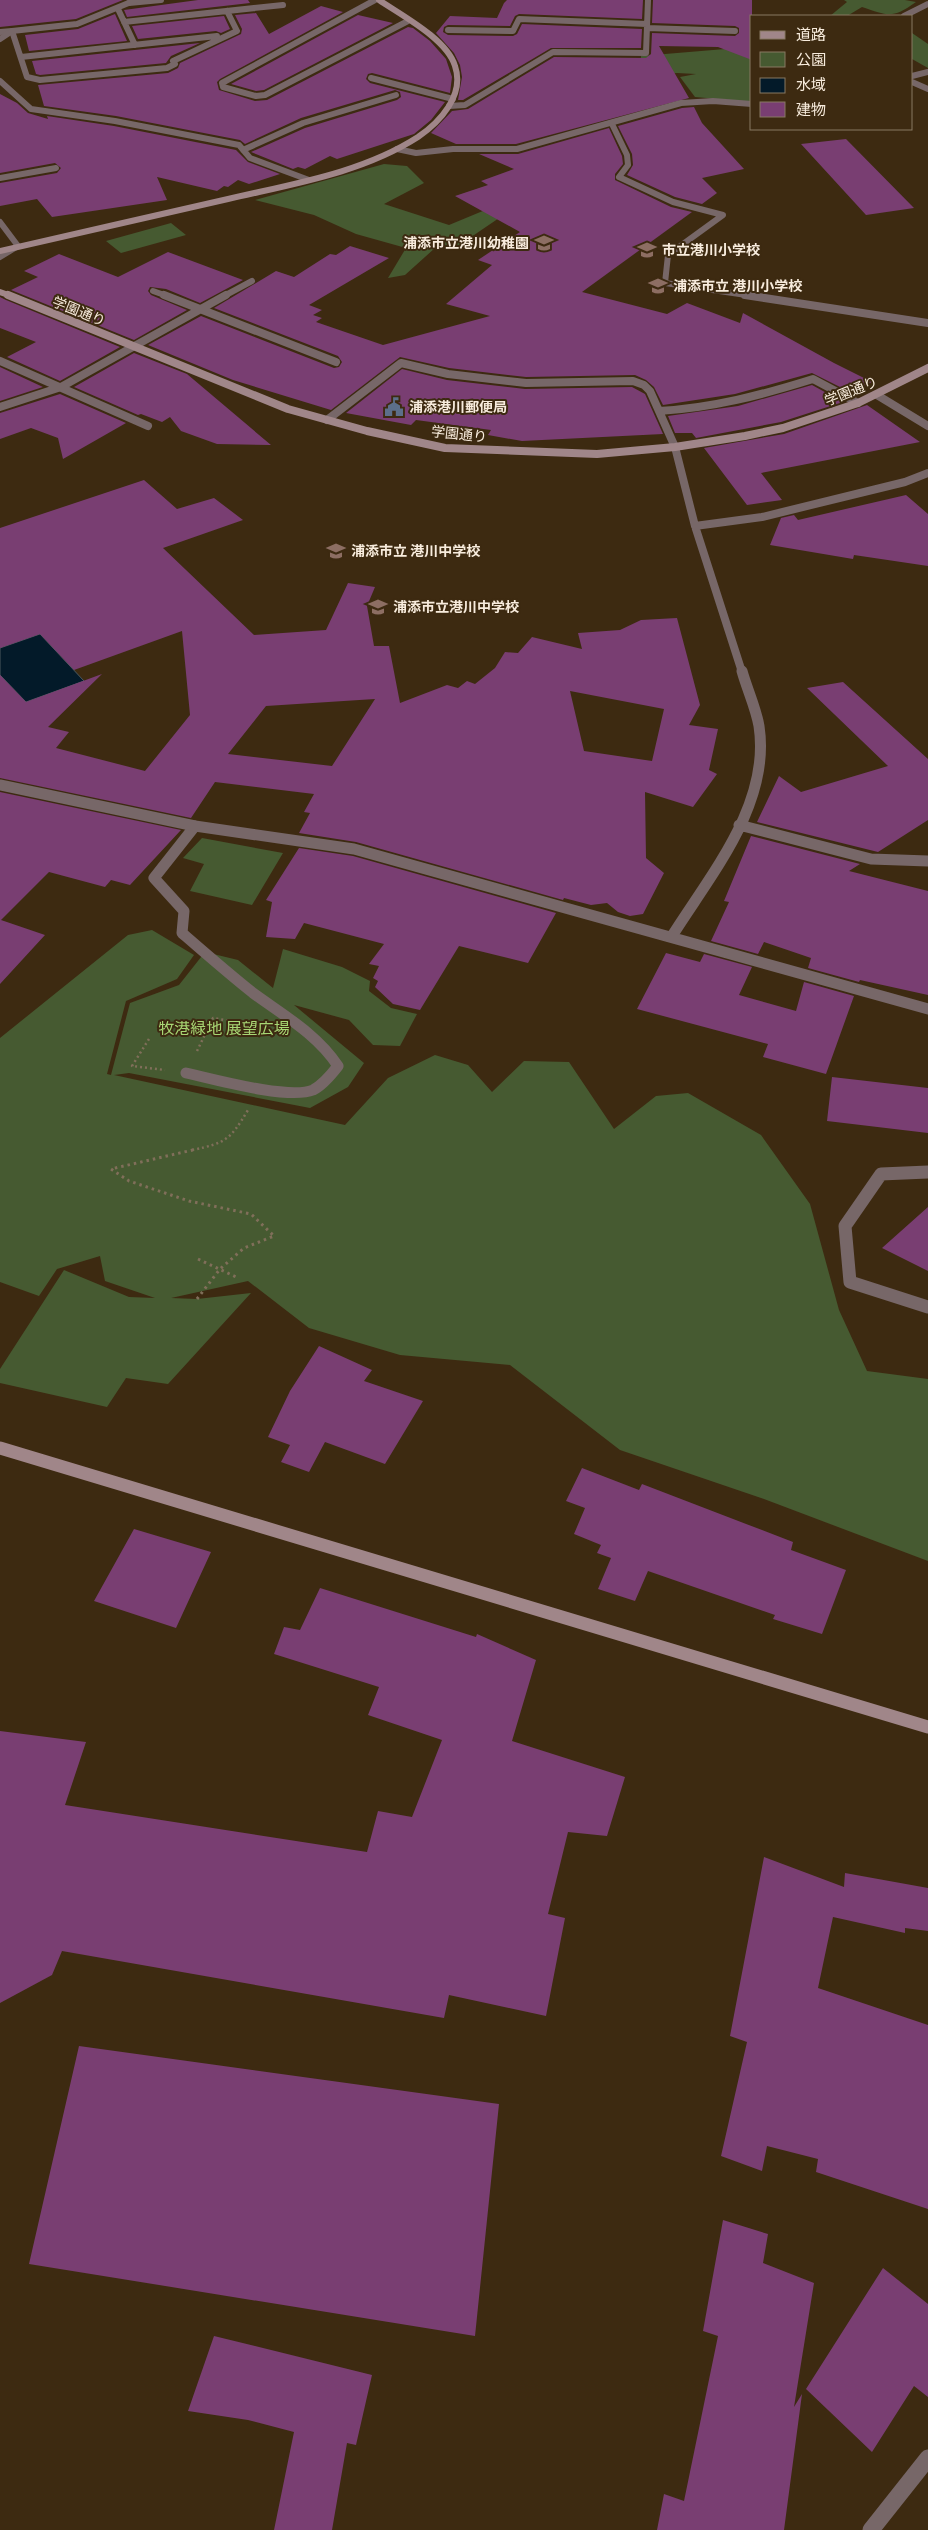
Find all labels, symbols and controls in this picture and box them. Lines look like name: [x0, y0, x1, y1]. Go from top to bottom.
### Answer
legend: [750, 15, 913, 130]
text: 道路: [796, 26, 826, 43]
text: 公園: [796, 51, 826, 68]
text: 水域: [796, 76, 826, 93]
text: 建物: [796, 101, 826, 118]
school or university icon: 浦添市立港川幼稚園: [533, 232, 555, 254]
place label: 浦添市立港川幼稚園: [403, 235, 529, 251]
school or university icon: 市立港川小学校: [636, 239, 658, 261]
place label: 市立港川小学校: [662, 242, 760, 258]
school or university icon: 浦添市立 港川小学校: [647, 275, 669, 297]
place label: 浦添市立 港川小学校: [673, 278, 802, 294]
street label: 学園通り: [50, 293, 108, 329]
street label: 学園通り: [822, 373, 880, 409]
public building icon: 浦添港川郵便局: [383, 396, 405, 418]
place label: 浦添港川郵便局: [409, 399, 507, 415]
street label: 学園通り: [430, 423, 488, 445]
school or university icon: 浦添市立 港川中学校: [325, 540, 347, 562]
place label: 浦添市立 港川中学校: [351, 543, 480, 559]
school or university icon: 浦添市立港川中学校: [367, 596, 389, 618]
place label: 浦添市立港川中学校: [393, 599, 519, 615]
park label: 牧港緑地 展望広場: [158, 1019, 290, 1037]

